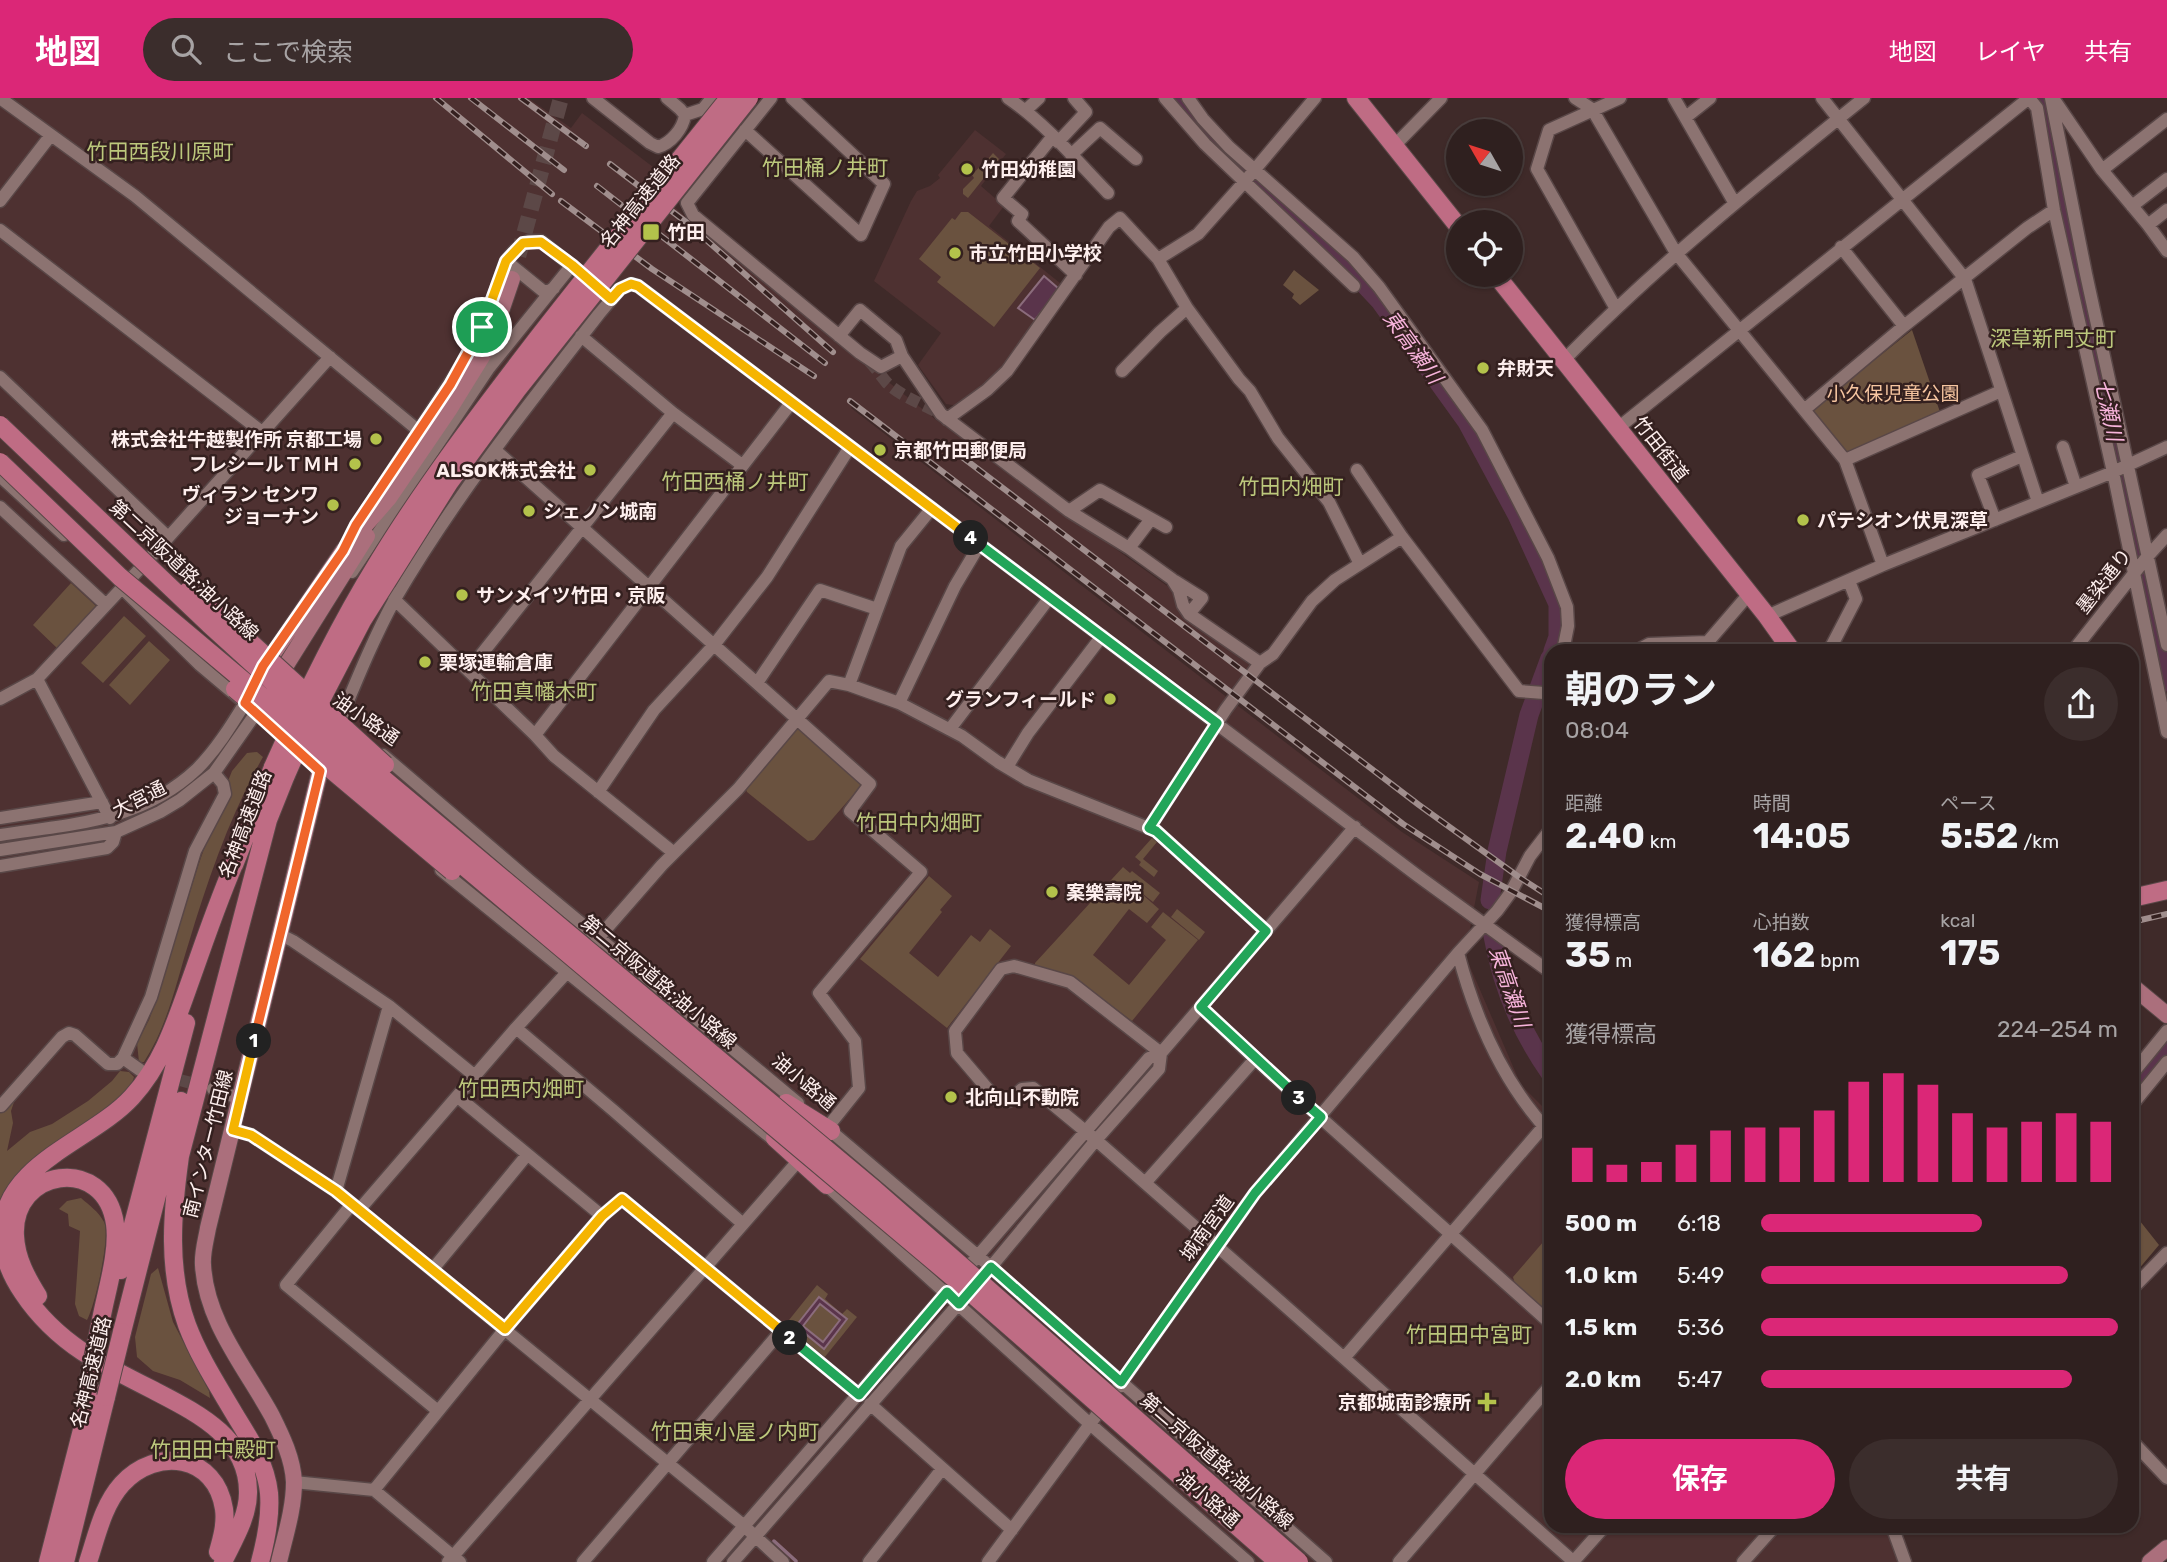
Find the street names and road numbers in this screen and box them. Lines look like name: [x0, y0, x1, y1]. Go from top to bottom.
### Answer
street label: 名神高速道路: [595, 149, 685, 253]
street label: 竹田街道: [1629, 412, 1693, 486]
street label: 第二京阪道路;油小路線: [105, 495, 263, 645]
street label: 墨染通り: [2072, 544, 2136, 618]
street label: 油小路通: [328, 688, 404, 750]
street label: 名神高速道路: [214, 767, 276, 881]
street label: 大宮通: [108, 776, 170, 822]
street label: 第二京阪道路;油小路線: [577, 910, 741, 1054]
street label: 油小路通: [767, 1049, 841, 1115]
street label: 南インター竹田線: [178, 1067, 238, 1221]
street label: 城南宮道: [1175, 1190, 1239, 1266]
street label: 名神高速道路: [66, 1314, 116, 1430]
street label: 第二京阪道路;油小路線: [1136, 1388, 1298, 1534]
street label: 油小路通: [1172, 1465, 1244, 1533]

